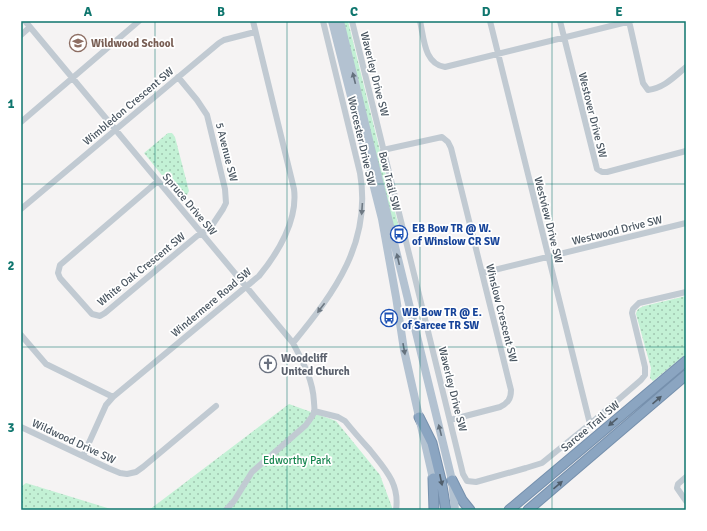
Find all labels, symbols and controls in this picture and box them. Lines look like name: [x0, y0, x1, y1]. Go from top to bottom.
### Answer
text: A: [84, 4, 93, 20]
text: B: [217, 4, 225, 20]
text: C: [350, 4, 358, 20]
text: D: [482, 4, 491, 20]
text: E: [615, 4, 623, 20]
street label: Waverley Drive SW: [358, 30, 392, 119]
school or university icon: Wildwood School: [68, 33, 88, 53]
place label: Wildwood School: [91, 37, 174, 50]
street label: Wimbledon Crescent SW: [80, 64, 177, 148]
street label: Westover Drive SW: [576, 71, 610, 160]
one-way arrow: [351, 72, 357, 84]
street label: Worcester Drive SW: [345, 95, 378, 188]
text: 1: [7, 96, 15, 112]
street label: 5 Avenue SW: [213, 121, 240, 184]
street label: Bow Trail SW: [376, 150, 403, 213]
street label: Spruce Drive SW: [160, 171, 220, 239]
street label: Westview Drive SW: [531, 175, 566, 266]
one-way arrow: [359, 203, 366, 215]
street label: Westwood Drive SW: [570, 213, 664, 248]
place label: EB Bow TR @ W. of Winslow CR SW: [412, 222, 500, 248]
bus stop icon: EB Bow TR @ W. of Winslow CR SW: [389, 224, 409, 244]
street label: White Oak Crescent SW: [95, 229, 188, 309]
one-way arrow: [395, 253, 401, 265]
text: 2: [7, 258, 15, 274]
street label: Winslow Crescent SW: [483, 262, 520, 364]
street label: Windermere Road SW: [168, 265, 255, 340]
one-way arrow: [317, 303, 325, 314]
place label: WB Bow TR @ E. of Sarcee TR SW: [402, 306, 482, 332]
bus stop icon: WB Bow TR @ E. of Sarcee TR SW: [379, 308, 399, 328]
one-way arrow: [402, 343, 408, 355]
street label: Waverley Drive SW: [436, 345, 470, 434]
place label: Woodcliff United Church: [281, 352, 350, 378]
church icon: Woodcliff United Church: [258, 354, 278, 374]
one-way arrow: [652, 396, 662, 405]
street label: Sarcee Trail SW: [558, 398, 623, 455]
street label: Wildwood Drive SW: [30, 416, 118, 467]
one-way arrow: [608, 418, 619, 427]
text: 3: [7, 420, 15, 436]
one-way arrow: [437, 423, 443, 435]
park label: Edworthy Park: [263, 454, 332, 467]
one-way arrow: [438, 473, 444, 486]
one-way arrow: [553, 480, 563, 489]

